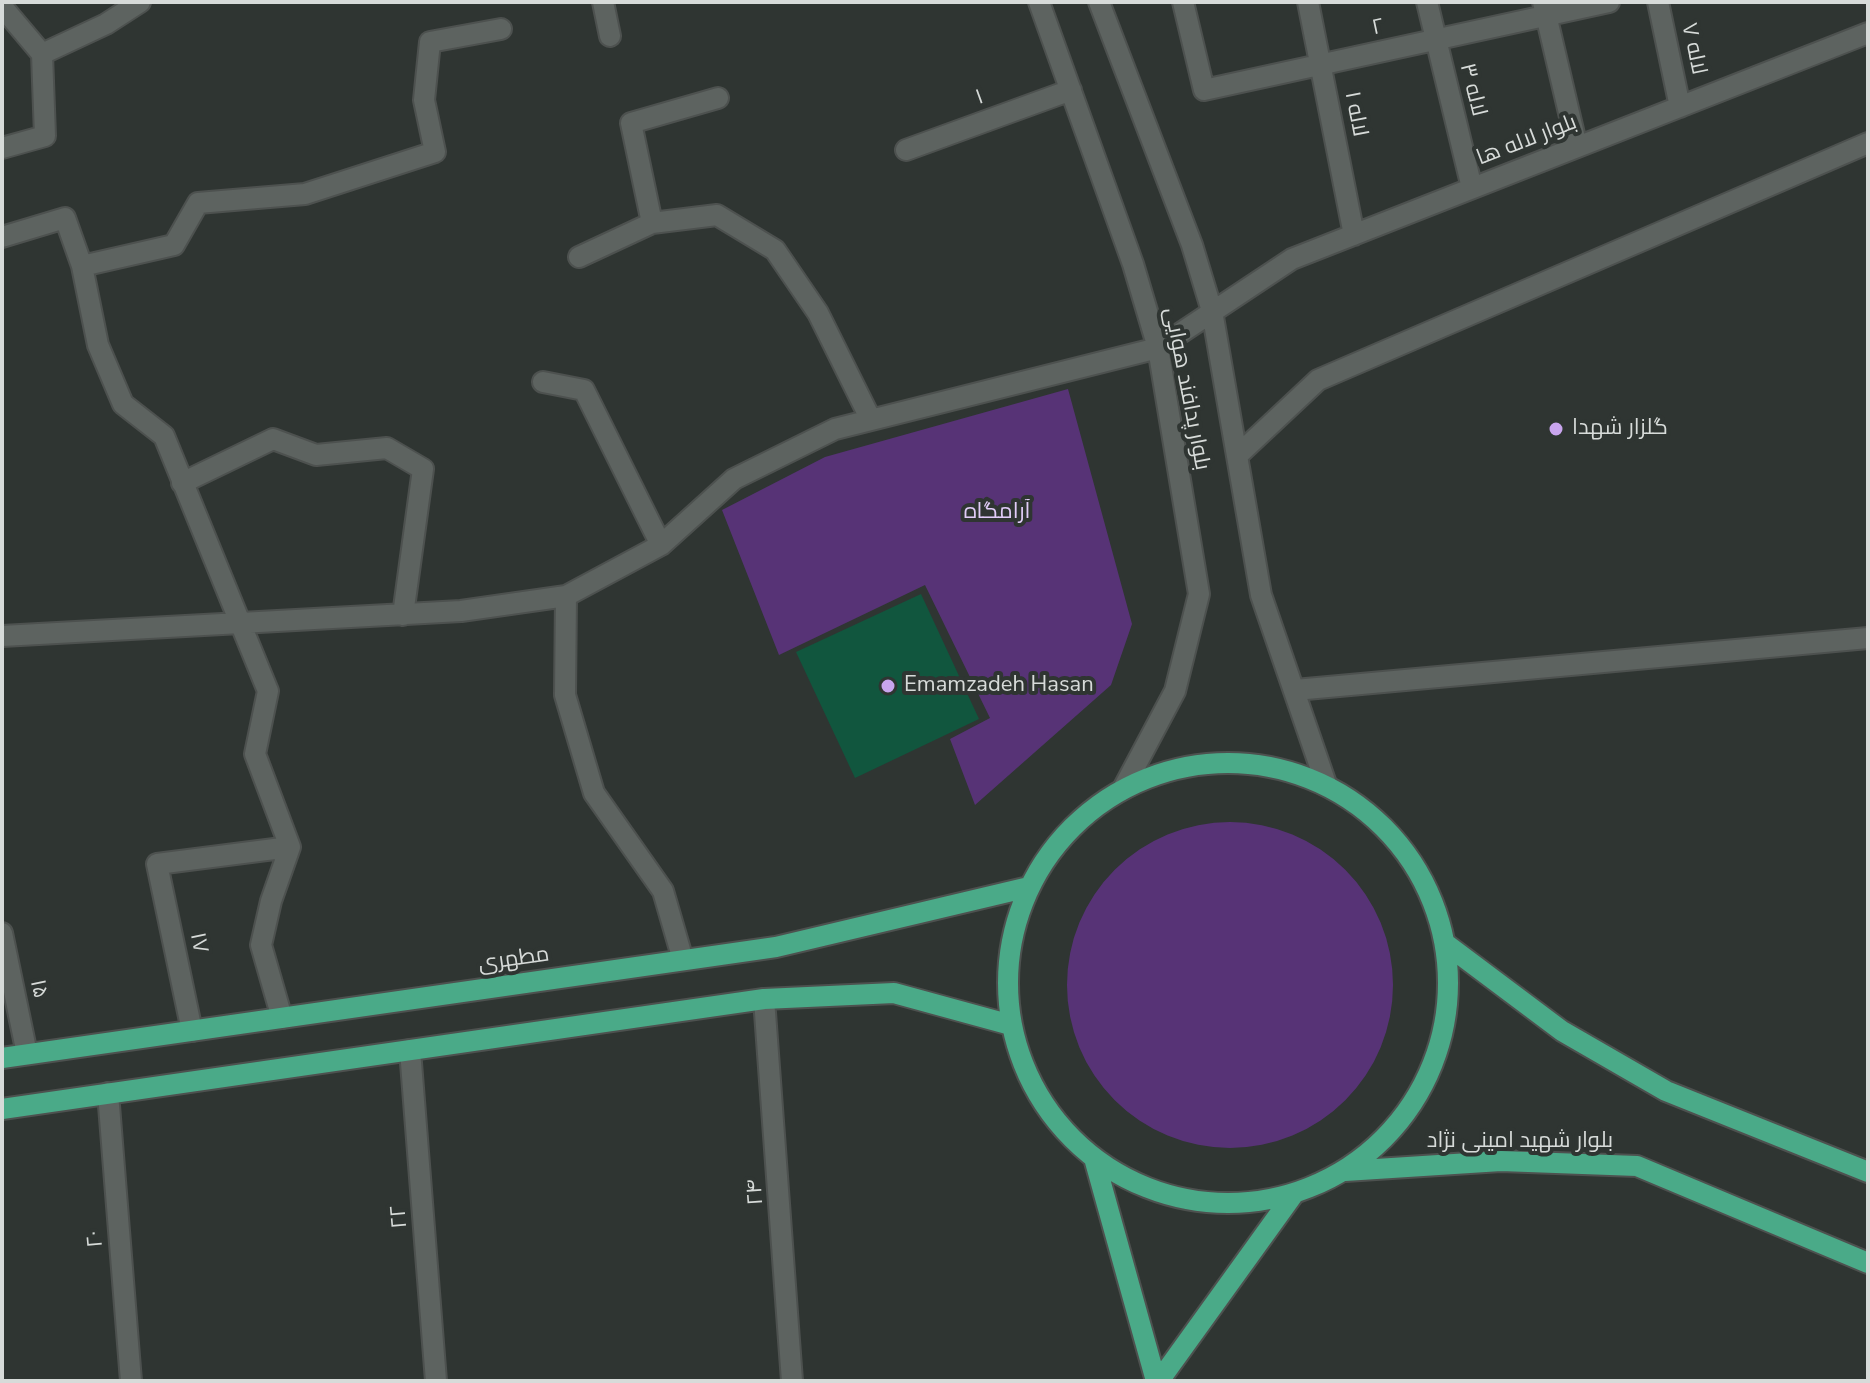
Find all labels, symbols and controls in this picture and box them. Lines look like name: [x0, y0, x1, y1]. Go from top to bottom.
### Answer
street label: ۲: [1370, 14, 1386, 42]
street label: لاله ۷: [1675, 21, 1711, 77]
street label: لاله ۳: [1453, 61, 1491, 119]
street label: ۱: [972, 84, 988, 112]
street label: لاله ۱: [1338, 89, 1372, 139]
street label: بلوار لاله ها: [1473, 110, 1581, 172]
street label: بلوار پدافند هوایی: [1157, 306, 1215, 472]
place label: گلزار شهدا: [1572, 416, 1668, 442]
marker: گلزار شهدا: [1547, 420, 1565, 438]
park label: آرامگاه: [964, 500, 1030, 526]
place label: Emamzadeh Hasan: [904, 673, 1094, 699]
marker: Emamzadeh Hasan: [879, 677, 897, 695]
street label: ۱۷: [183, 930, 213, 956]
street label: مطهری: [477, 942, 551, 978]
street label: ۱۵: [23, 977, 53, 1001]
street label: بلوار شهید امینی نژاد: [1427, 1129, 1613, 1155]
street label: ۲۴: [742, 1178, 770, 1206]
street label: ۲۲: [386, 1204, 414, 1230]
street label: ۲۰: [82, 1229, 110, 1249]

